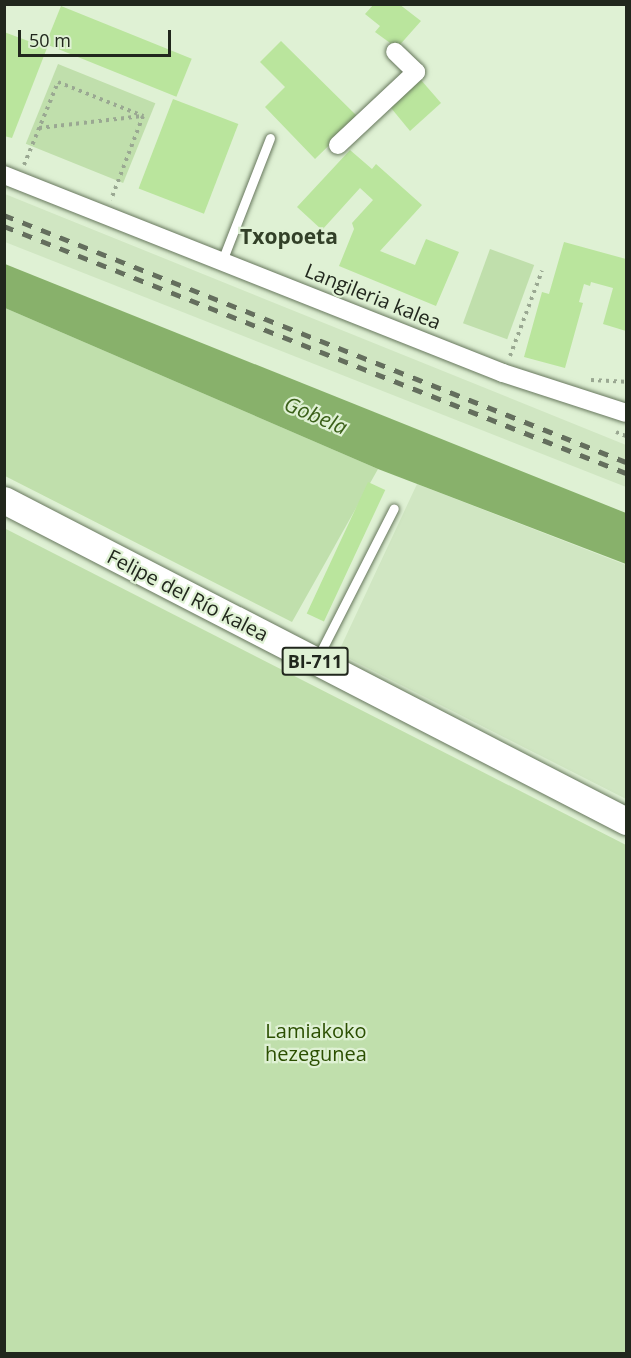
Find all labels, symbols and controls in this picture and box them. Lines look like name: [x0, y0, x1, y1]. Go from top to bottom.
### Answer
scale bar: [21, 18, 174, 56]
text: 50 m: [29, 28, 71, 52]
district label: Txopoeta: [240, 223, 338, 249]
street label: Langileria kalea: [301, 258, 445, 334]
water label: Gobela: [281, 391, 351, 439]
street label: Felipe del Río kalea: [103, 544, 273, 646]
road number: BI-711: [280, 646, 350, 676]
park label: Lamiakoko hezegunea: [265, 1019, 367, 1066]

